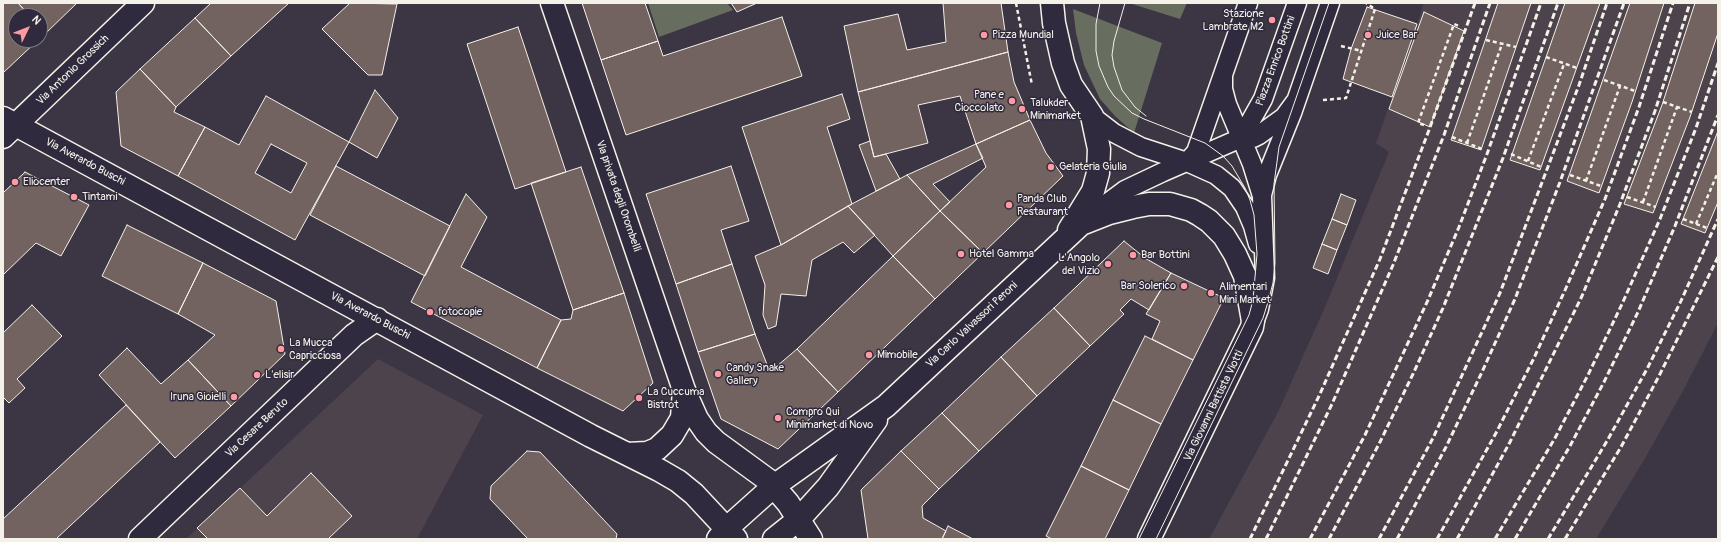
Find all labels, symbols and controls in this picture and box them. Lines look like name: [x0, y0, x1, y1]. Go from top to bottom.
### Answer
place label: Stazione Lambrate M2: [1202, 7, 1264, 33]
north arrow: [8, 8, 48, 48]
text: N: [29, 13, 44, 27]
street label: Piazza Enrico Bottini: [1254, 14, 1298, 108]
marker: Stazione Lambrate M2: [1267, 15, 1277, 25]
place label: Pizza Mundial: [992, 28, 1054, 42]
place label: Juice Bar: [1376, 28, 1417, 42]
marker: Pizza Mundial: [979, 30, 989, 40]
marker: Juice Bar: [1363, 30, 1373, 40]
street label: Via Antonio Grossich: [34, 32, 112, 108]
place label: Pane e Cioccolato: [955, 88, 1004, 114]
marker: Pane e Cioccolato: [1007, 96, 1017, 106]
place label: Talukder Minimarket: [1030, 96, 1081, 122]
marker: Talukder Minimarket: [1017, 104, 1027, 114]
street label: Via Averardo Buschi: [43, 135, 127, 189]
street label: Via privata degli Orombelli: [593, 139, 643, 253]
place label: Gelateria Giulia: [1059, 160, 1127, 174]
marker: Gelateria Giulia: [1046, 162, 1056, 172]
place label: Eliocenter: [23, 175, 70, 189]
marker: Eliocenter: [10, 177, 20, 187]
place label: Tintami: [82, 190, 117, 204]
marker: Tintami: [69, 192, 79, 202]
place label: Panda Club Restaurant: [1017, 192, 1068, 218]
marker: Panda Club Restaurant: [1004, 200, 1014, 210]
place label: Hotel Gamma: [969, 247, 1034, 261]
place label: Bar Bottini: [1141, 248, 1190, 262]
marker: Hotel Gamma: [956, 249, 966, 259]
marker: Bar Bottini: [1128, 250, 1138, 260]
place label: L'Angolo del Vizio: [1058, 251, 1100, 277]
marker: L'Angolo del Vizio: [1103, 259, 1113, 269]
street label: Via Carlo Valvassori Peroni: [923, 279, 1021, 371]
place label: Bar Solerico: [1121, 279, 1176, 293]
place label: Alimentari Mini Market: [1219, 280, 1271, 306]
marker: Bar Solerico: [1179, 281, 1189, 291]
marker: Alimentari Mini Market: [1206, 288, 1216, 298]
street label: Via Averardo Buschi: [328, 289, 412, 343]
place label: fotocopie: [438, 305, 482, 319]
marker: fotocopie: [425, 307, 435, 317]
place label: La Mucca Capricciosa: [289, 336, 341, 362]
marker: La Mucca Capricciosa: [276, 344, 286, 354]
place label: Mimobile: [877, 348, 918, 362]
street label: Via Giovanni Battista Viotti: [1181, 348, 1247, 464]
marker: Mimobile: [864, 350, 874, 360]
place label: Candy Snake Gallery: [726, 361, 784, 387]
place label: L'elisir: [265, 368, 294, 382]
marker: Candy Snake Gallery: [713, 369, 723, 379]
marker: L'elisir: [252, 370, 262, 380]
place label: La Cuccuma Bistrot: [647, 385, 704, 411]
place label: Iruna Gioielli: [170, 390, 226, 404]
marker: Iruna Gioielli: [229, 392, 239, 402]
marker: La Cuccuma Bistrot: [634, 393, 644, 403]
street label: Via Cesare Beruto: [223, 395, 291, 461]
place label: Compro Qui Minimarket di Novo: [786, 405, 873, 431]
marker: Compro Qui Minimarket di Novo: [773, 413, 783, 423]

